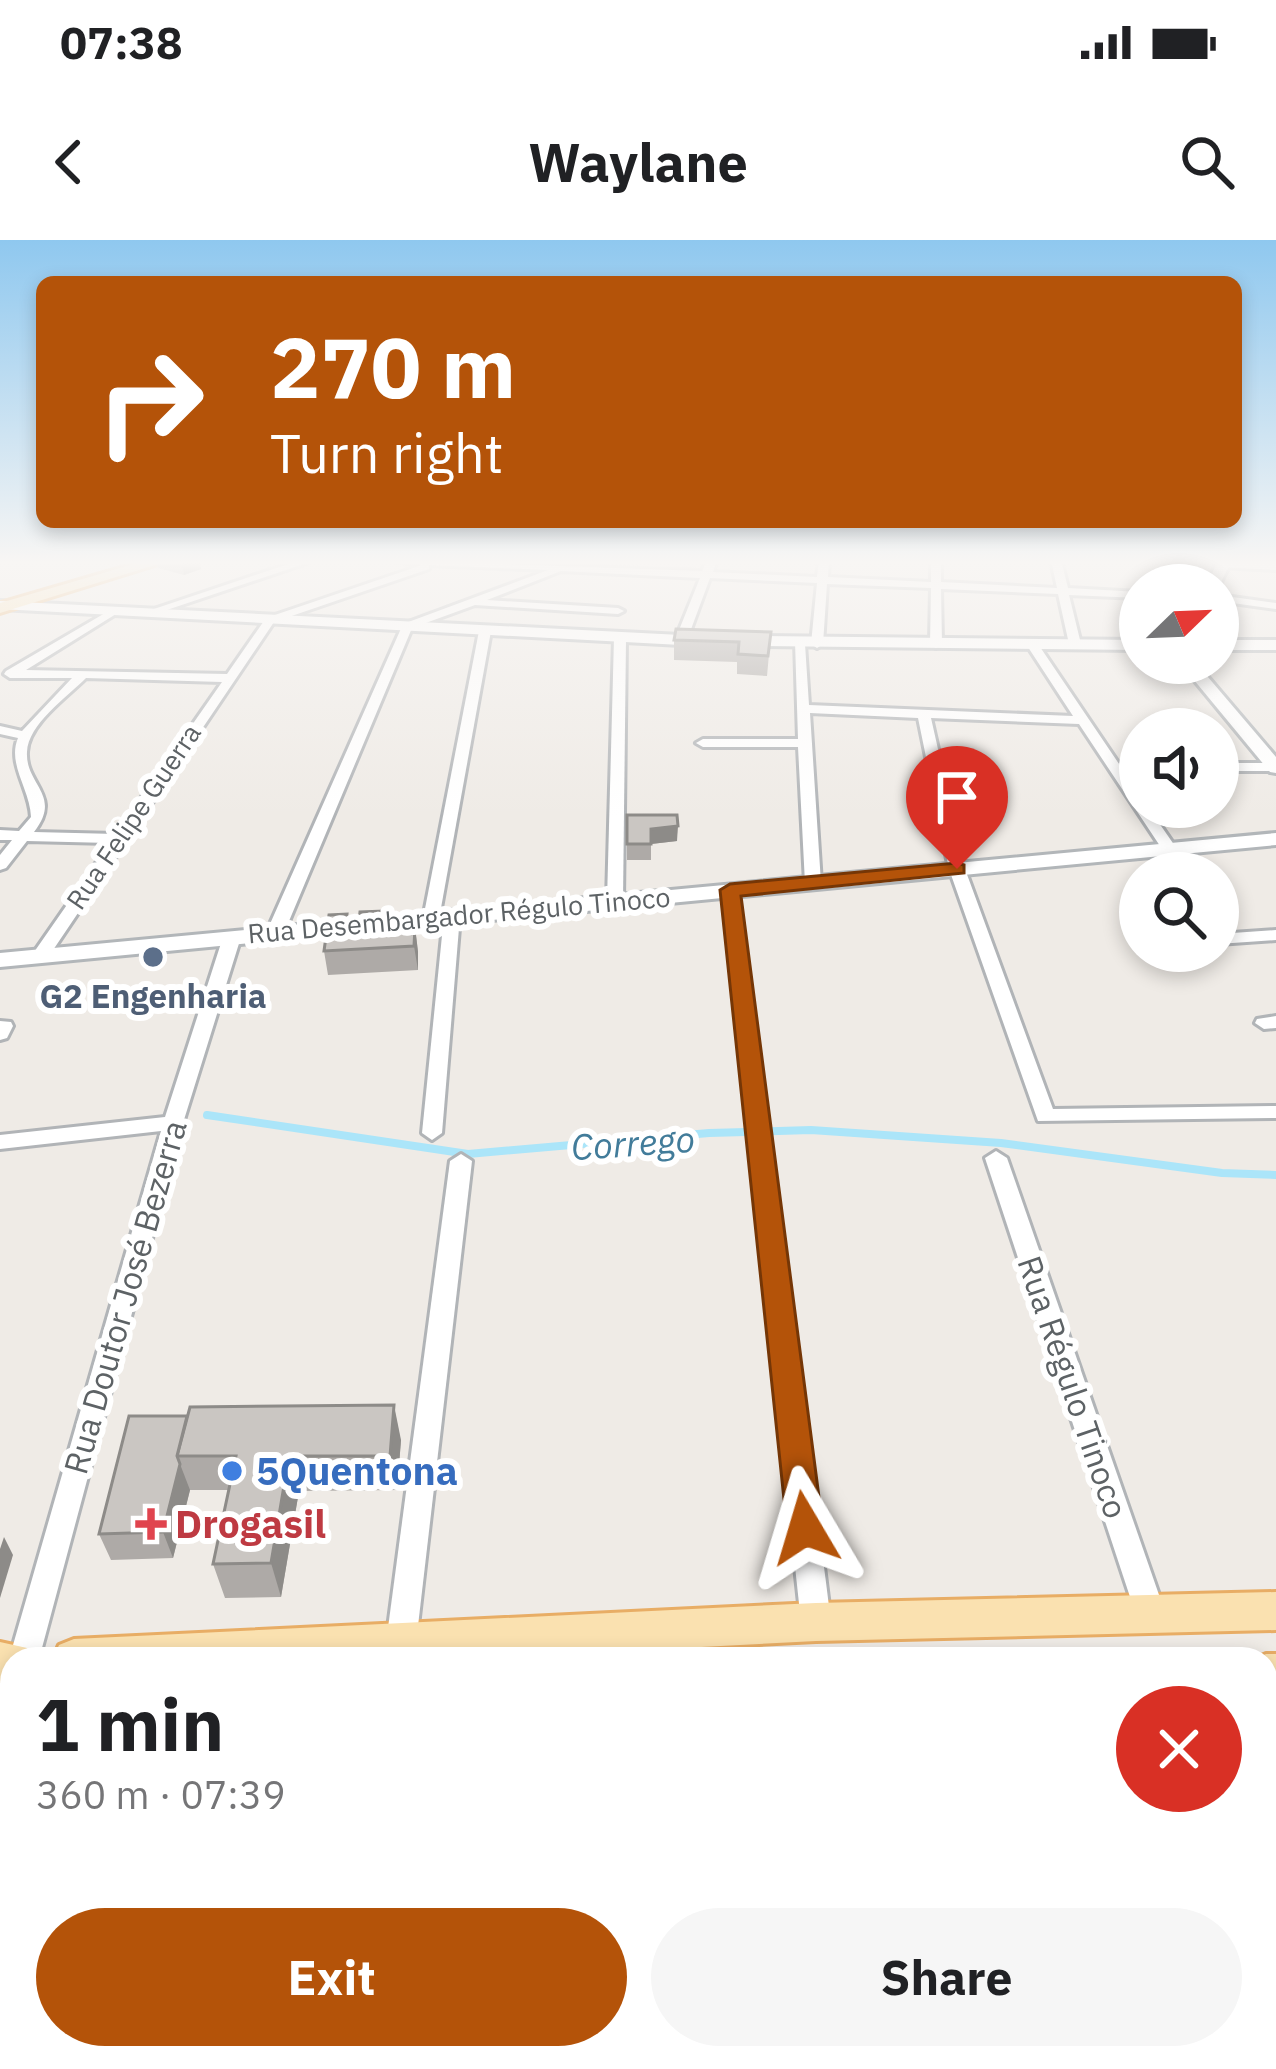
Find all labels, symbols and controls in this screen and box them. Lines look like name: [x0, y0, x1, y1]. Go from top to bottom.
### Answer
text: 07:38: [60, 13, 183, 71]
text: Waylane: [528, 127, 748, 197]
icon: back: [36, 129, 102, 195]
icon: search: [1174, 129, 1240, 195]
text: 270 m: [270, 312, 516, 421]
icon: right: [72, 324, 228, 480]
text: Turn right: [270, 418, 504, 488]
north arrow: [1119, 564, 1239, 684]
map controls: [1119, 564, 1239, 972]
button: sound: [1119, 708, 1239, 828]
street label: Rua Felipe Guerra: [58, 717, 208, 916]
pin: [906, 746, 1008, 869]
icon: arrive: [924, 764, 990, 830]
button: search: [1119, 852, 1239, 972]
street label: Rua Desembargador Régulo Tinoco: [246, 879, 672, 950]
marker: G2 Engenharia: [140, 944, 166, 970]
place label: G2 Engenharia: [39, 974, 267, 1017]
street label: Rua Doutor José Bezerra: [53, 1115, 196, 1479]
water label: Corrego: [569, 1115, 696, 1170]
street label: Rua Régulo Tinoco: [1008, 1250, 1138, 1524]
place label: 5Quentona: [256, 1445, 458, 1496]
marker: 5Quentona: [219, 1458, 245, 1484]
position arrow: [742, 1465, 868, 1591]
place label: Drogasil: [175, 1498, 326, 1549]
marker: Drogasil: [138, 1511, 164, 1537]
text: 1 min: [36, 1677, 224, 1771]
button: close: [1116, 1686, 1242, 1812]
text: 360 m · 07:39: [36, 1769, 286, 1820]
button: Exit: [36, 1908, 627, 2046]
button: Share: [651, 1908, 1242, 2046]

